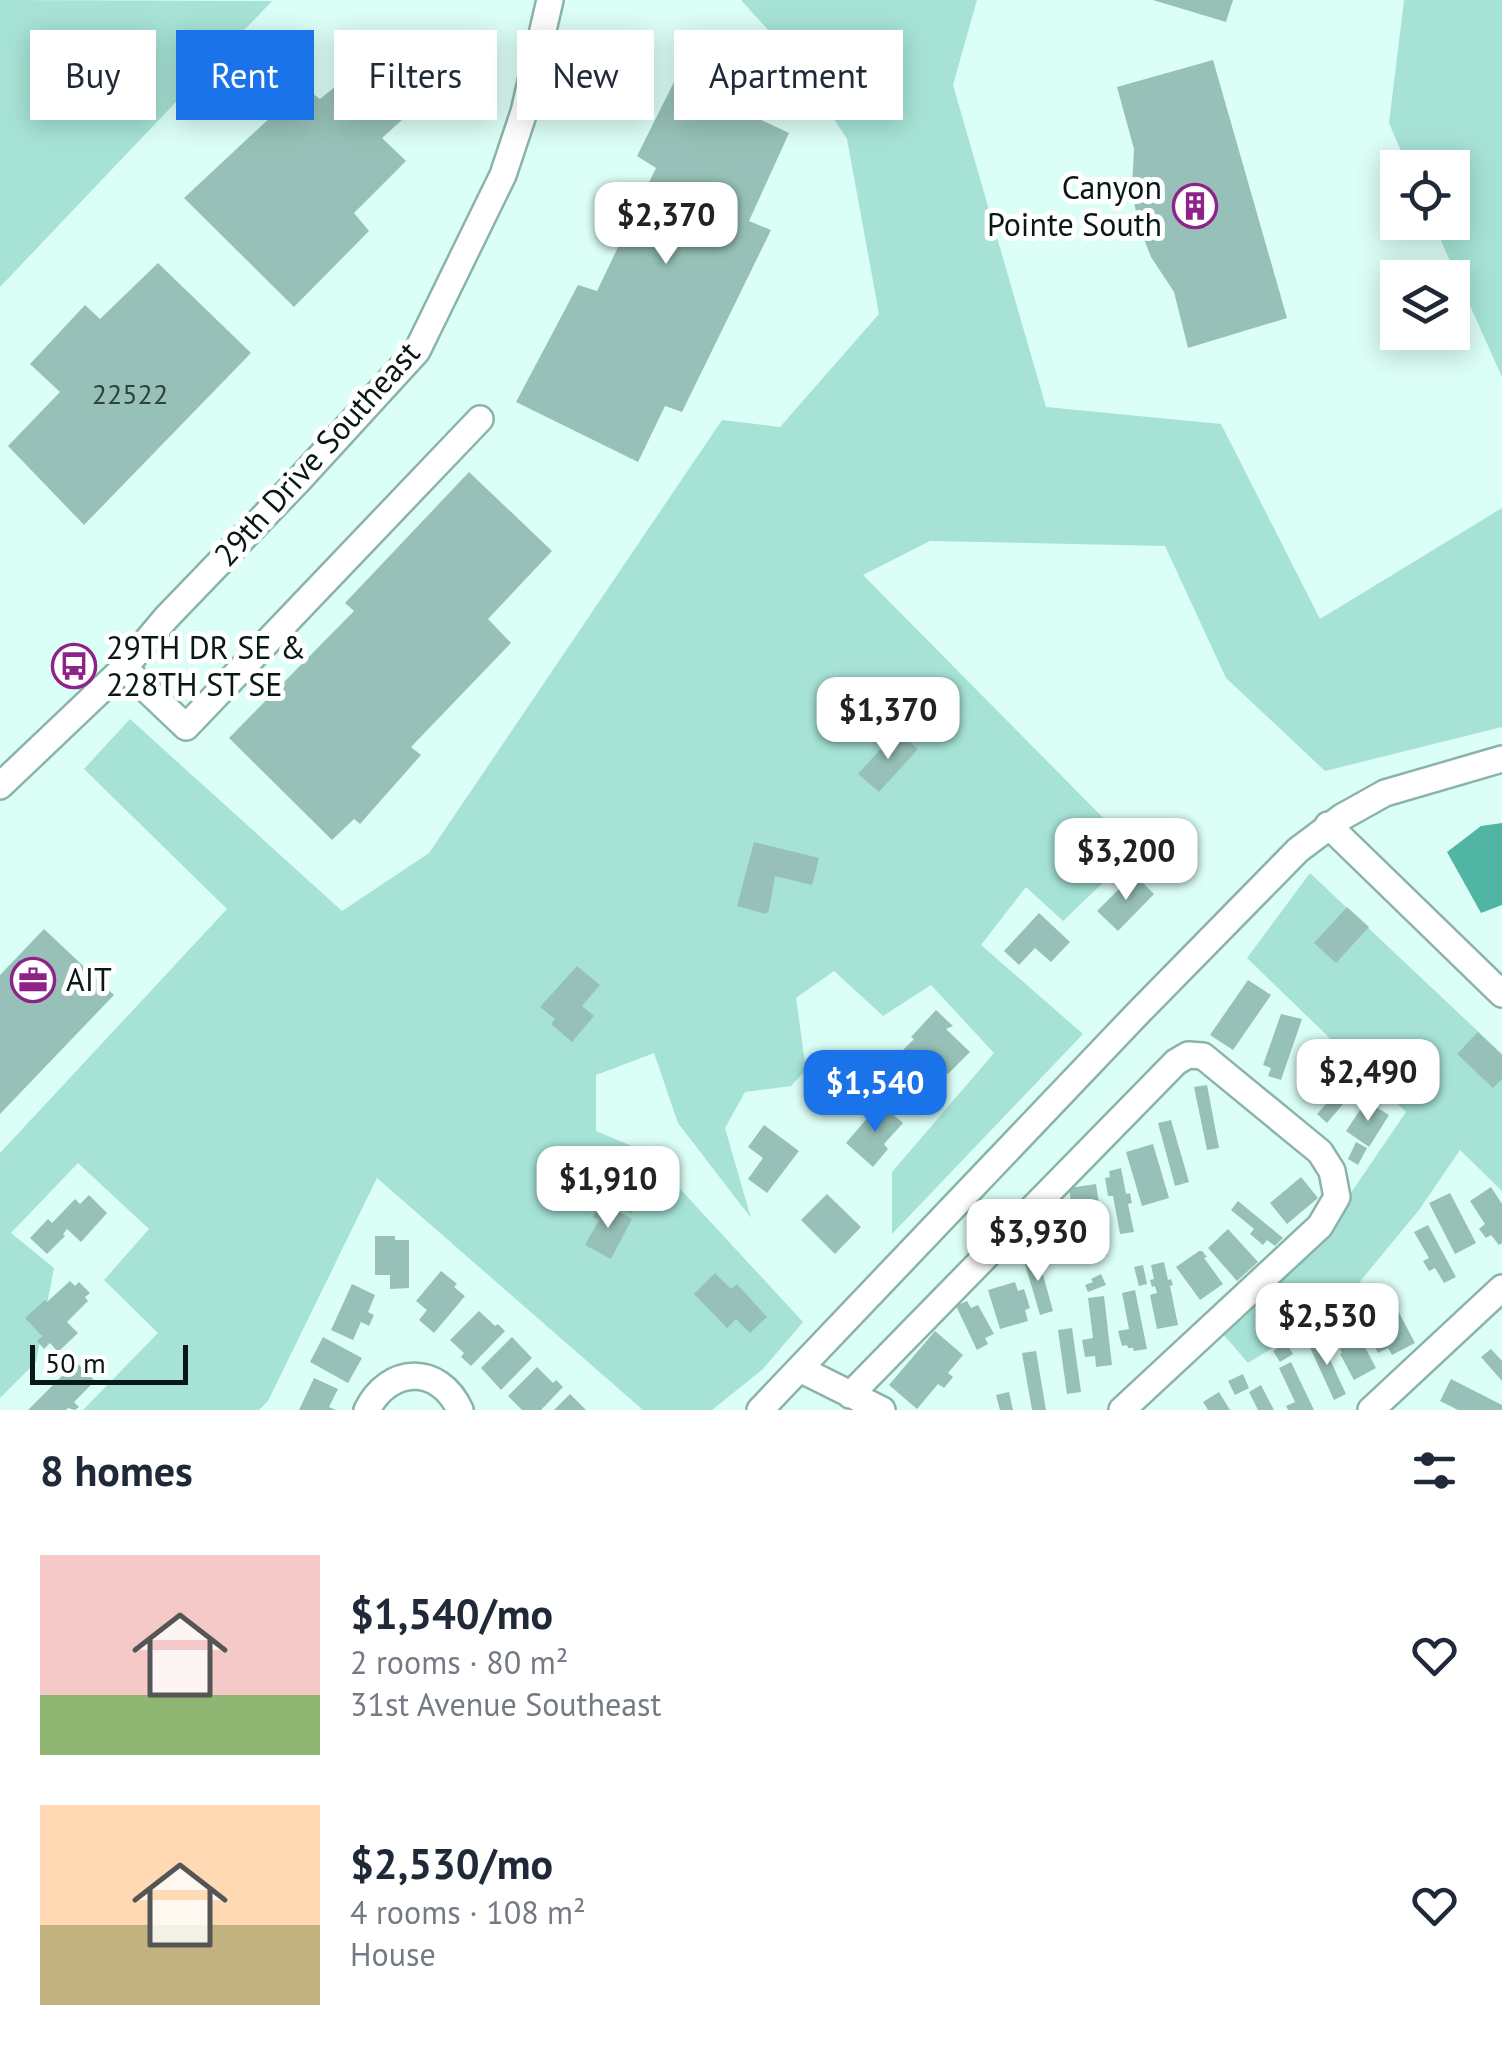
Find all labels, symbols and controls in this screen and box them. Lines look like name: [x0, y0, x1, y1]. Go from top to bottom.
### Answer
chip: Buy: [30, 30, 156, 120]
chip: Rent: [176, 30, 314, 120]
chip: Filters: [334, 30, 497, 120]
chip: New: [517, 30, 654, 120]
chip: Apartment: [674, 30, 903, 120]
map controls: [1380, 150, 1470, 350]
button: locate: [1380, 150, 1470, 240]
place label: Canyon Pointe South: [987, 166, 1162, 245]
pin: $2,370: [585, 182, 747, 267]
building icon: Canyon Pointe South: [1172, 183, 1218, 229]
text: $2,370: [617, 193, 715, 235]
button: layers: [1380, 260, 1470, 350]
street label: 29th Drive Southeast: [204, 332, 428, 574]
house number: 22522: [92, 375, 168, 412]
place label: 29TH DR SE & 228TH ST SE: [106, 626, 306, 705]
bus stop icon: 29TH DR SE & 228TH ST SE: [51, 643, 97, 689]
pin: $1,370: [807, 677, 969, 762]
text: $1,370: [839, 688, 937, 730]
pin: $3,200: [1045, 818, 1207, 903]
text: $3,200: [1077, 829, 1175, 871]
office icon: AIT: [10, 957, 56, 1003]
place label: AIT: [66, 958, 112, 1000]
pin: $2,490: [1287, 1039, 1449, 1124]
pin: $1,540: [794, 1050, 956, 1135]
text: $2,490: [1319, 1050, 1417, 1092]
text: $1,540: [826, 1061, 924, 1103]
pin: $1,910: [527, 1146, 689, 1231]
text: $1,910: [559, 1157, 657, 1199]
pin: $3,930: [957, 1199, 1119, 1284]
text: $3,930: [989, 1210, 1087, 1252]
pin: $2,530: [1246, 1283, 1408, 1368]
text: $2,530: [1278, 1294, 1376, 1336]
scale bar: [30, 1340, 188, 1384]
text: 50 m: [45, 1344, 106, 1381]
text: 8 homes: [40, 1443, 193, 1498]
icon: filters: [1407, 1443, 1462, 1498]
text: $1,540/mo: [350, 1586, 553, 1641]
icon: home: [120, 1595, 240, 1715]
icon: heart: [1407, 1628, 1462, 1683]
text: 2 rooms · 80 m²: [350, 1641, 568, 1683]
text: 31st Avenue Southeast: [350, 1683, 661, 1725]
text: $2,530/mo: [350, 1836, 553, 1891]
icon: home: [120, 1845, 240, 1965]
icon: heart: [1407, 1878, 1462, 1933]
text: 4 rooms · 108 m²: [350, 1891, 586, 1933]
text: House: [350, 1933, 436, 1975]

